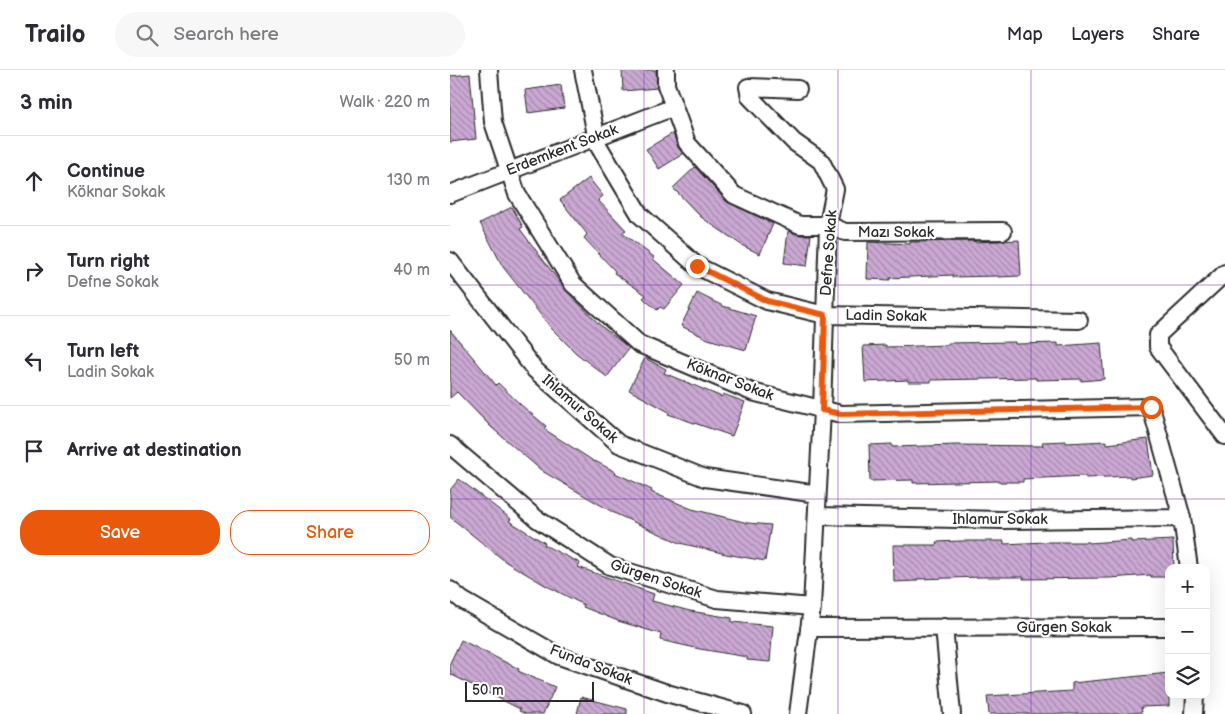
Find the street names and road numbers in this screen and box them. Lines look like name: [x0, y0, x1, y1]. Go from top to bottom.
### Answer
street label: Erdemkent Sokak: [503, 120, 621, 180]
street label: Defne Sokak: [817, 209, 842, 297]
street label: Mazı Sokak: [858, 223, 935, 242]
street label: Ladin Sokak: [845, 306, 928, 326]
street label: Köknar Sokak: [684, 355, 777, 406]
street label: Ihlamur Sokak: [538, 371, 623, 448]
street label: Ihlamur Sokak: [952, 510, 1048, 529]
street label: Gürgen Sokak: [608, 555, 705, 603]
street label: Gürgen Sokak: [1016, 618, 1112, 637]
street label: Funda Sokak: [547, 641, 636, 690]

